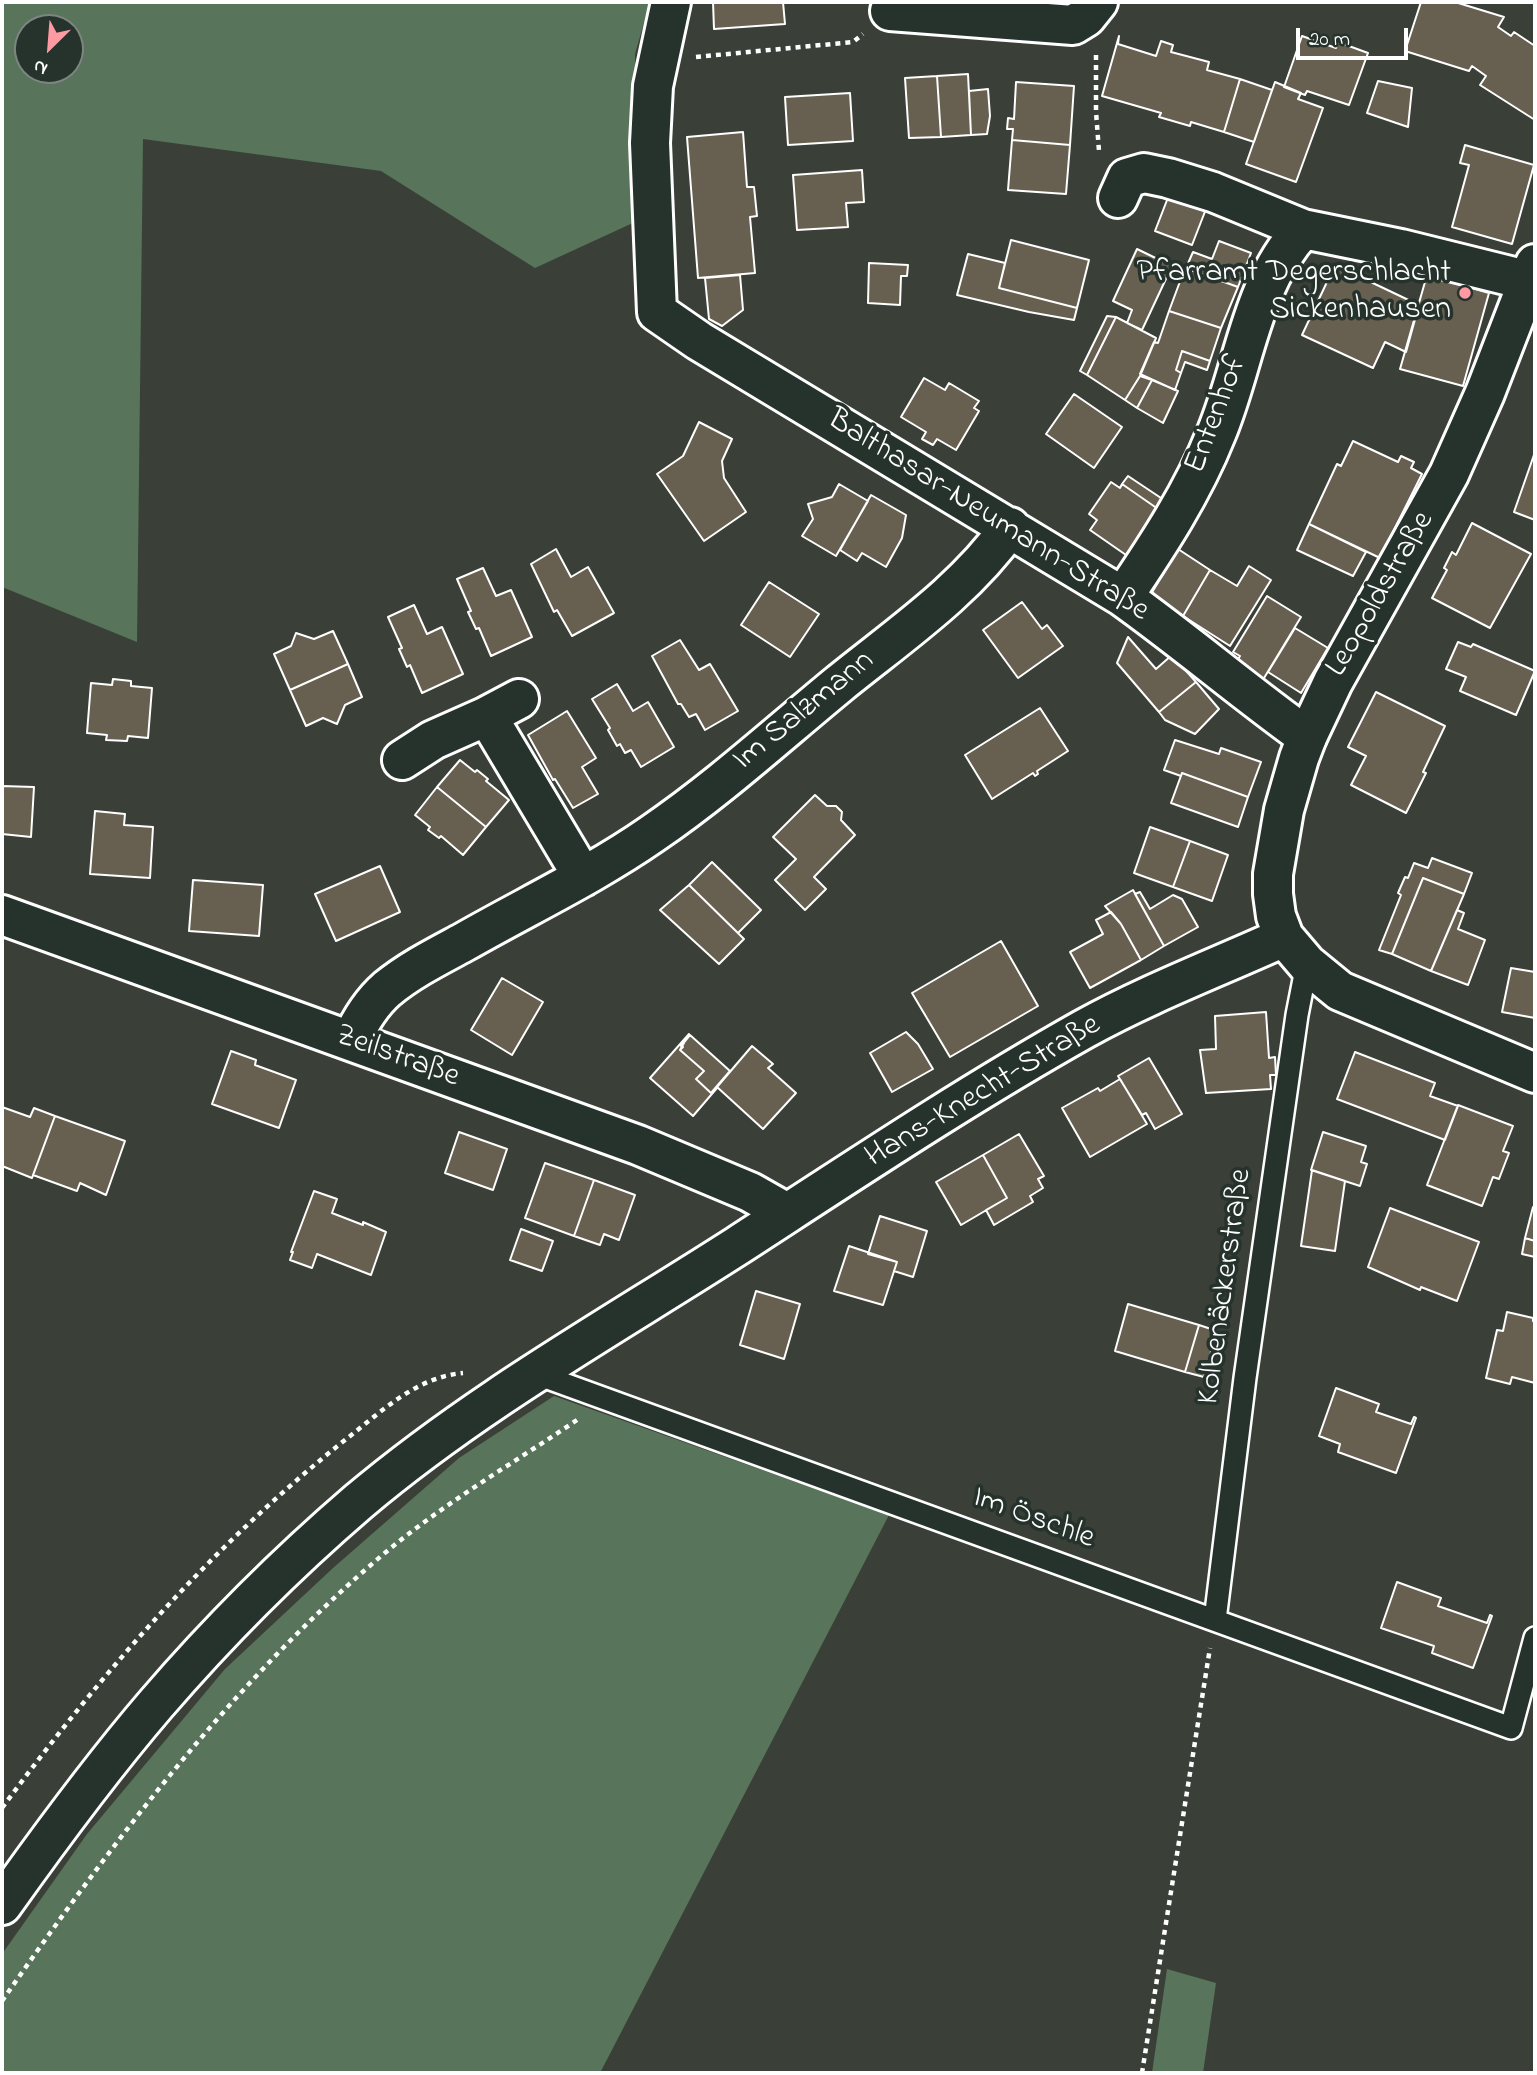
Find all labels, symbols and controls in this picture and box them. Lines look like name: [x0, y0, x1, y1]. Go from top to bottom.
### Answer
north arrow: [14, 14, 84, 84]
scale bar: [1299, 14, 1411, 58]
text: 20 m: [1309, 25, 1350, 55]
text: N: [29, 52, 52, 82]
place label: Pfarramt Degerschlacht Sickenhausen: [1137, 256, 1451, 331]
marker: Pfarramt Degerschlacht Sickenhausen: [1457, 285, 1473, 301]
street label: Entenhof: [1178, 351, 1258, 479]
street label: Balthasar-Neumann-Straße: [819, 402, 1155, 632]
street label: Leopoldstraße: [1319, 505, 1445, 685]
street label: Im Salzmann: [727, 643, 883, 781]
street label: Hans-Knecht-Straße: [860, 1008, 1108, 1178]
street label: Zeilstraße: [330, 1018, 464, 1098]
street label: Kolbenäckerstraße: [1191, 1167, 1263, 1407]
street label: Im Öschle: [967, 1480, 1099, 1560]

